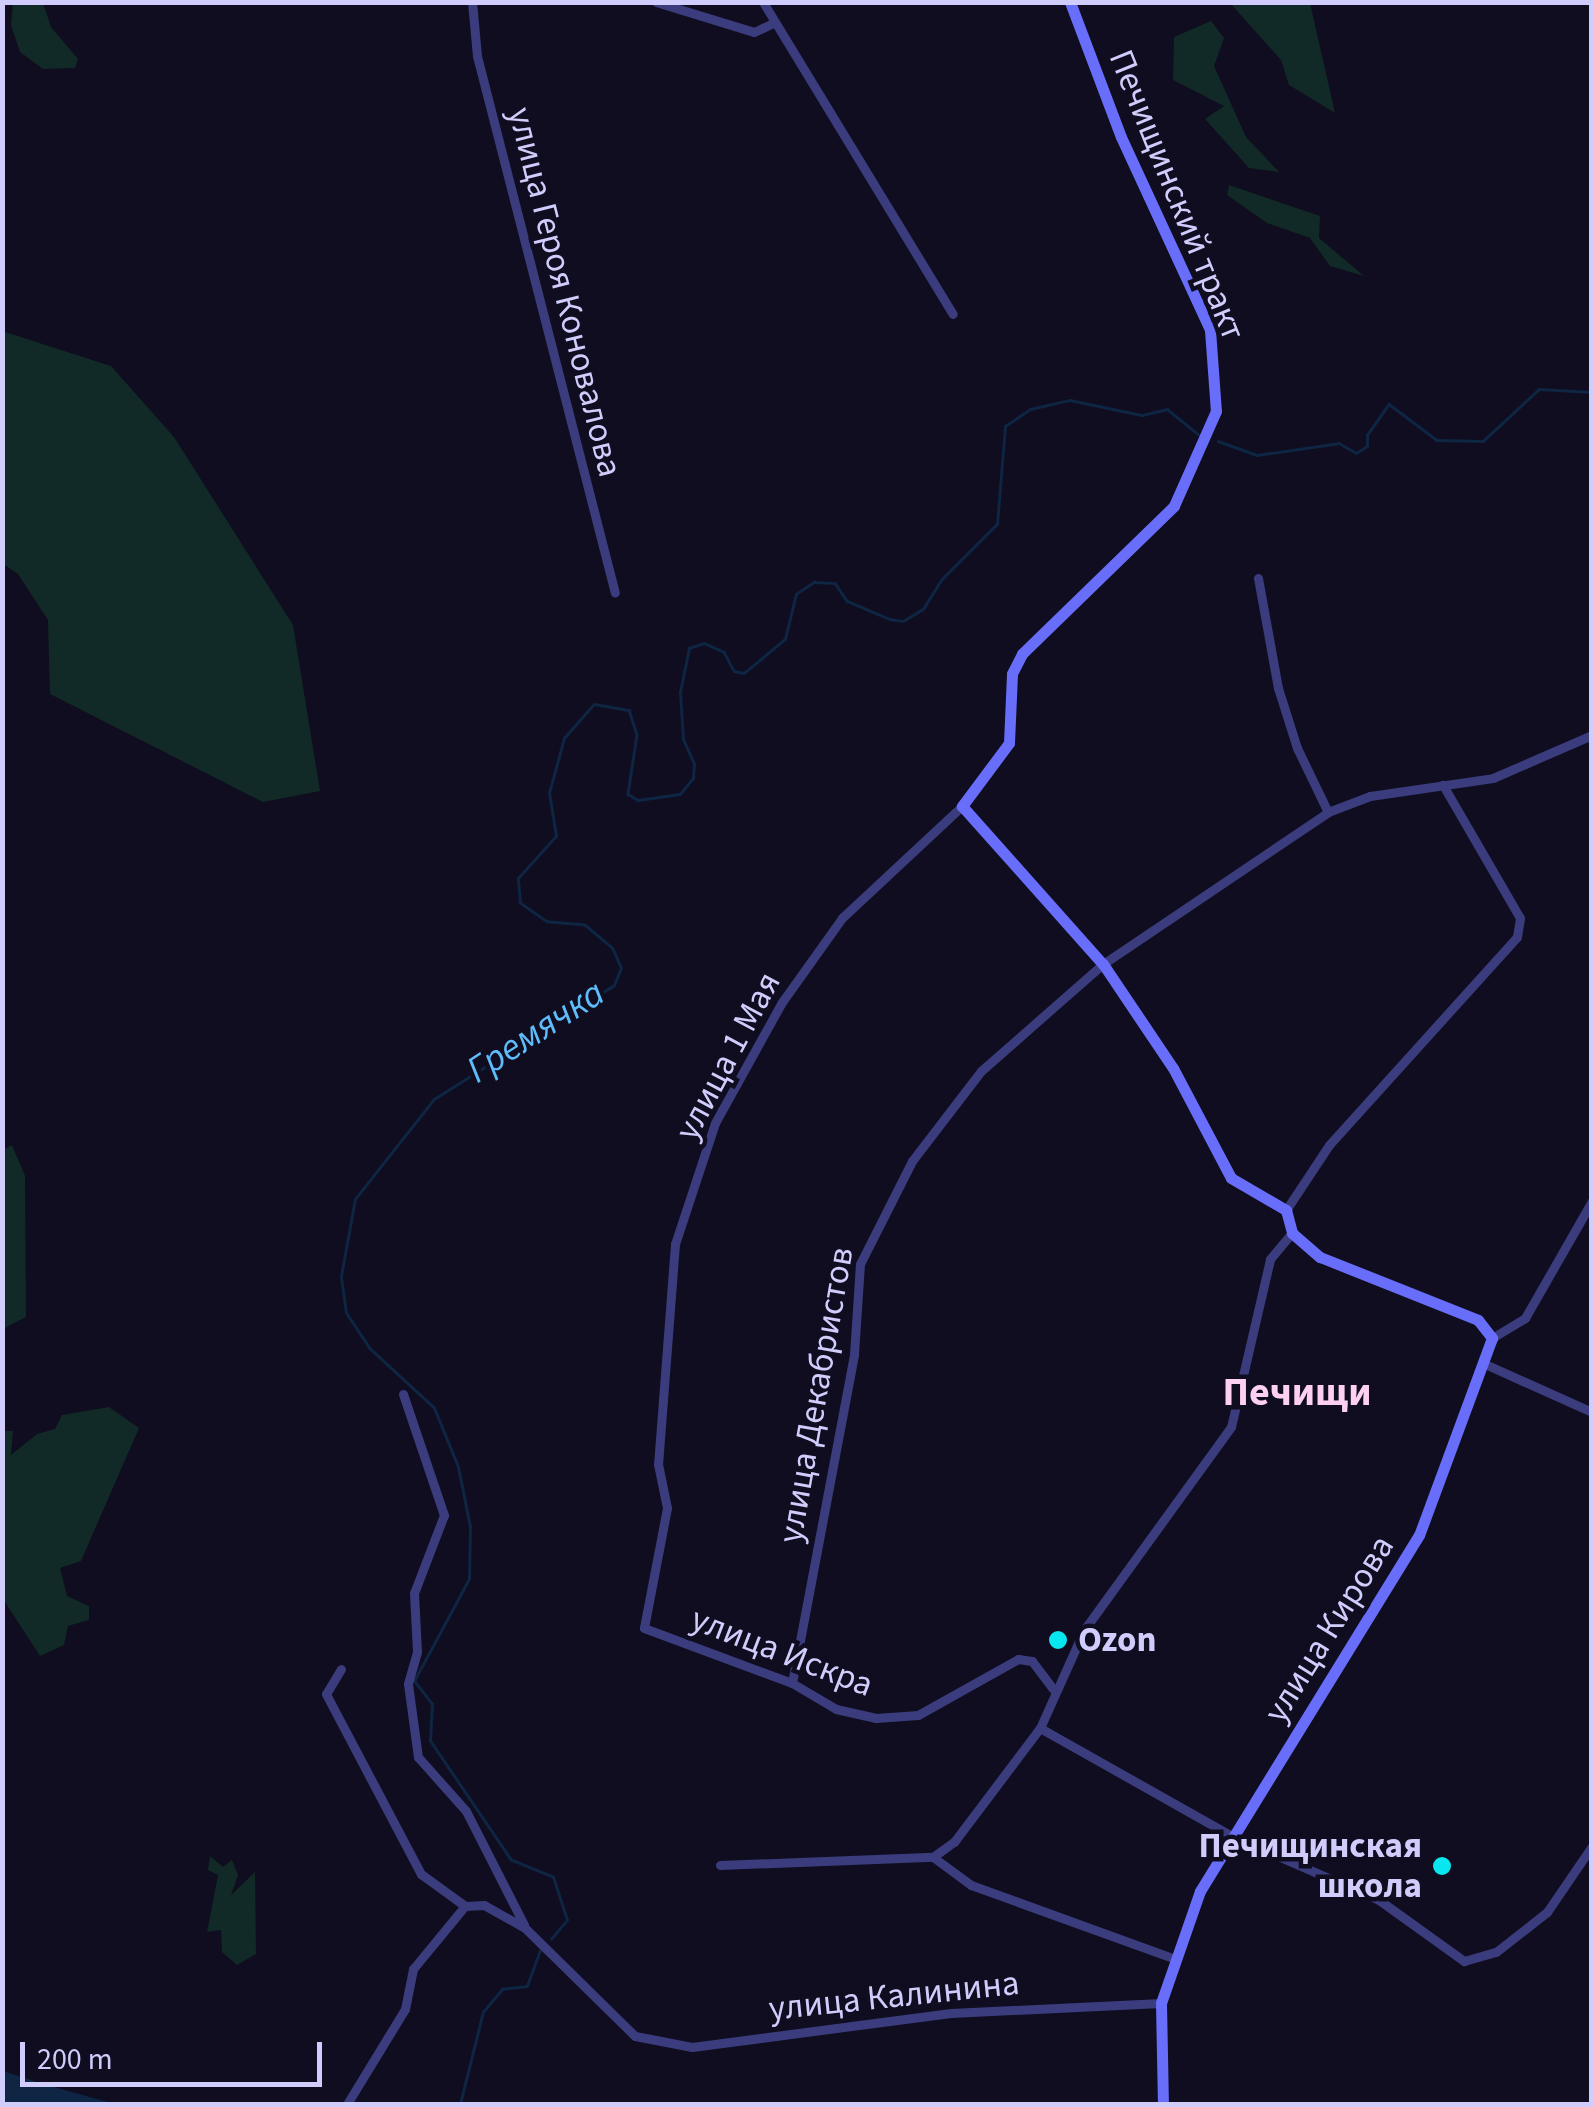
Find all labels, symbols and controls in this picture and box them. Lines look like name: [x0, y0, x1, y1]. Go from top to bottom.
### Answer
street label: Печищинский тракт: [1100, 44, 1254, 346]
street label: улица Героя Коновалова: [499, 103, 631, 481]
street label: улица 1 Мая: [666, 965, 790, 1147]
water label: Гремячка: [458, 971, 614, 1093]
street label: улица Декабристов: [769, 1244, 863, 1546]
district label: Печищи: [1222, 1369, 1372, 1417]
street label: улица Кирова: [1255, 1528, 1403, 1730]
street label: улица Искра: [685, 1598, 879, 1706]
place label: Ozon: [1078, 1619, 1157, 1661]
marker: Ozon: [1047, 1629, 1069, 1651]
place label: Печищинская школа: [1198, 1825, 1422, 1907]
marker: Печищинская школа: [1431, 1855, 1453, 1877]
street label: улица Калинина: [767, 1962, 1021, 2030]
scale bar: [25, 2022, 328, 2084]
text: 200 m: [37, 2038, 113, 2081]

